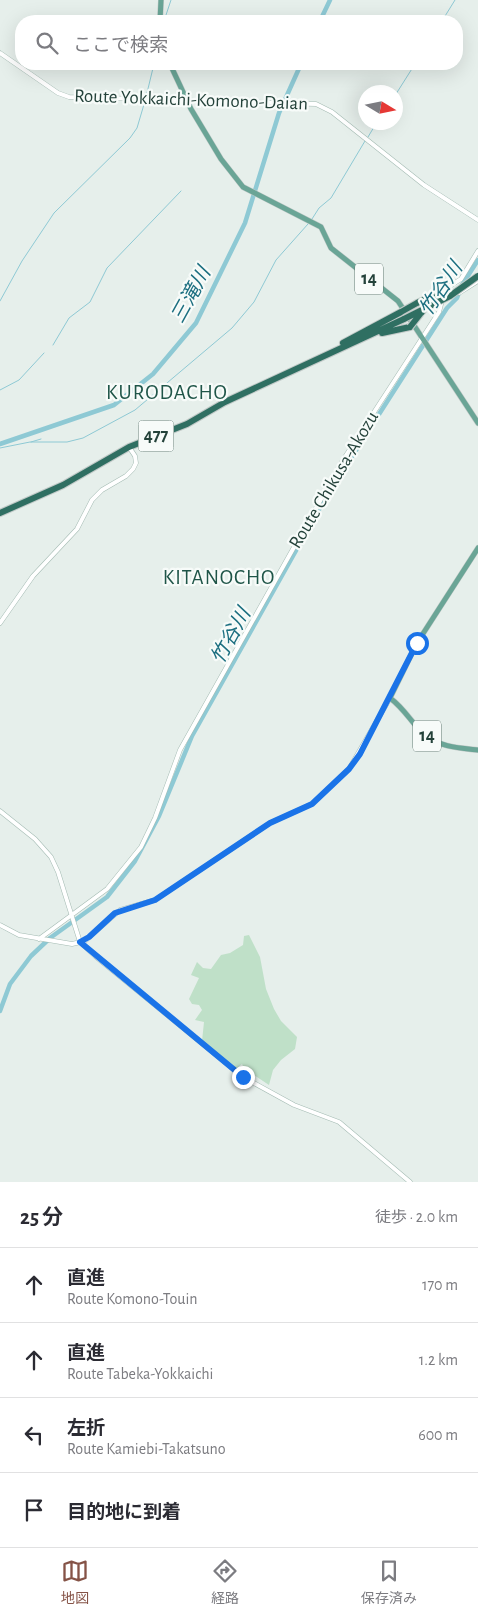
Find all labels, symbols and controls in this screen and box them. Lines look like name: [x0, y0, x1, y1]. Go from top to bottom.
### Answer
search box: [15, 15, 463, 70]
icon: search: [33, 29, 61, 57]
text: ここで検索: [73, 36, 168, 55]
north arrow: [358, 85, 403, 130]
street label: Route Yokkaichi-Komono-Daian: [74, 86, 308, 114]
water label: 竹谷川: [415, 256, 467, 319]
water label: 三滝川: [167, 262, 215, 326]
road number: 14: [355, 264, 383, 294]
district label: KURODACHO: [106, 382, 228, 403]
street label: Route Chikusa-Akozu: [286, 408, 382, 552]
road number: 477: [138, 421, 174, 452]
district label: KITANOCHO: [163, 567, 275, 588]
water label: 竹谷川: [207, 603, 255, 667]
route start: [406, 632, 429, 655]
road number: 14: [413, 720, 441, 751]
route end: [232, 1066, 255, 1089]
text: 25 分: [20, 1207, 63, 1228]
text: 徒歩 · 2.0 km: [375, 1209, 458, 1225]
text: 直進: [67, 1269, 105, 1288]
icon: ahead: [20, 1271, 48, 1299]
text: 170 m: [422, 1277, 458, 1293]
text: Route Komono-Touin: [67, 1291, 198, 1307]
text: 直進: [67, 1344, 105, 1363]
icon: ahead: [20, 1346, 48, 1374]
text: 1.2 km: [419, 1352, 458, 1368]
text: Route Tabeka-Yokkaichi: [67, 1366, 214, 1382]
text: 左折: [67, 1419, 105, 1438]
icon: left: [20, 1421, 48, 1449]
text: 600 m: [418, 1427, 458, 1443]
text: Route Kamiebi-Takatsuno: [67, 1441, 226, 1457]
icon: arrive: [20, 1496, 48, 1524]
text: 目的地に到着: [67, 1503, 181, 1522]
tab: 地図: [61, 1557, 89, 1608]
tab: 経路: [211, 1557, 239, 1608]
tab: 保存済み: [361, 1557, 417, 1608]

